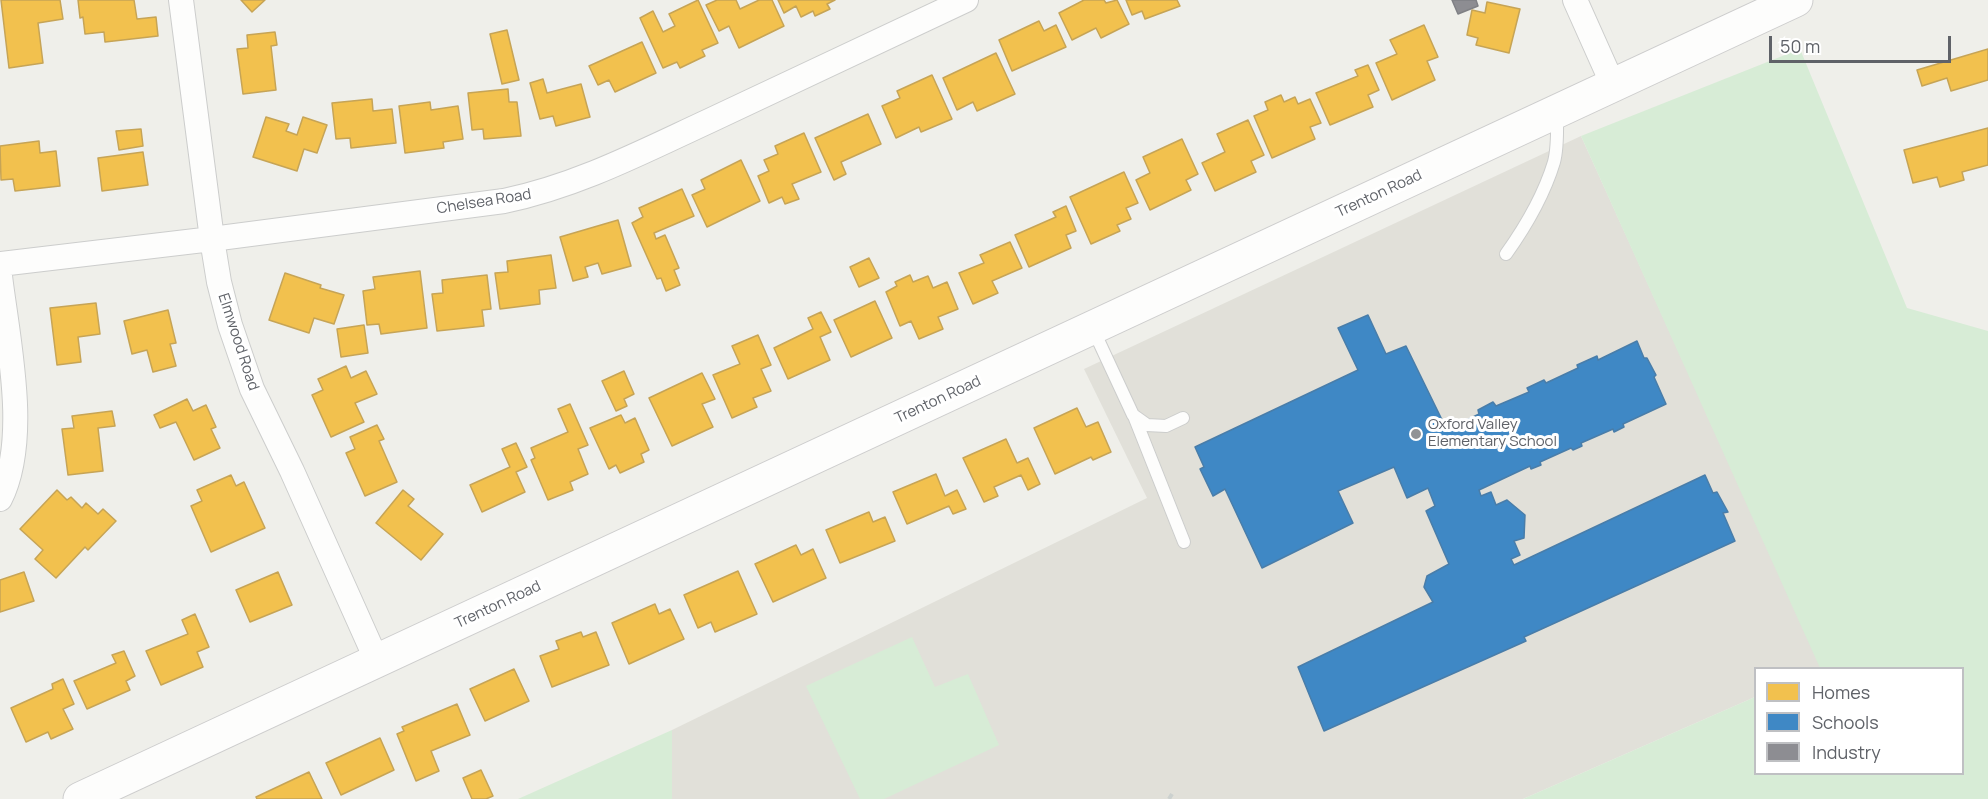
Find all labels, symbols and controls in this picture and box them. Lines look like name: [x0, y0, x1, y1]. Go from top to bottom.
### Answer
scale bar: [1772, 24, 1954, 62]
text: 50 m: [1780, 34, 1820, 58]
street label: Trenton Road: [1333, 166, 1425, 222]
street label: Chelsea Road: [436, 186, 532, 218]
street label: Elmwood Road: [214, 291, 262, 393]
street label: Trenton Road: [892, 372, 984, 428]
place label: Oxford Valley Elementary School: [1428, 416, 1557, 451]
marker: Oxford Valley Elementary School: [1409, 427, 1423, 441]
street label: Trenton Road: [452, 577, 544, 633]
legend: [1754, 667, 1964, 775]
text: Homes: [1812, 680, 1870, 704]
text: Schools: [1812, 710, 1879, 734]
text: Industry: [1812, 740, 1881, 764]

